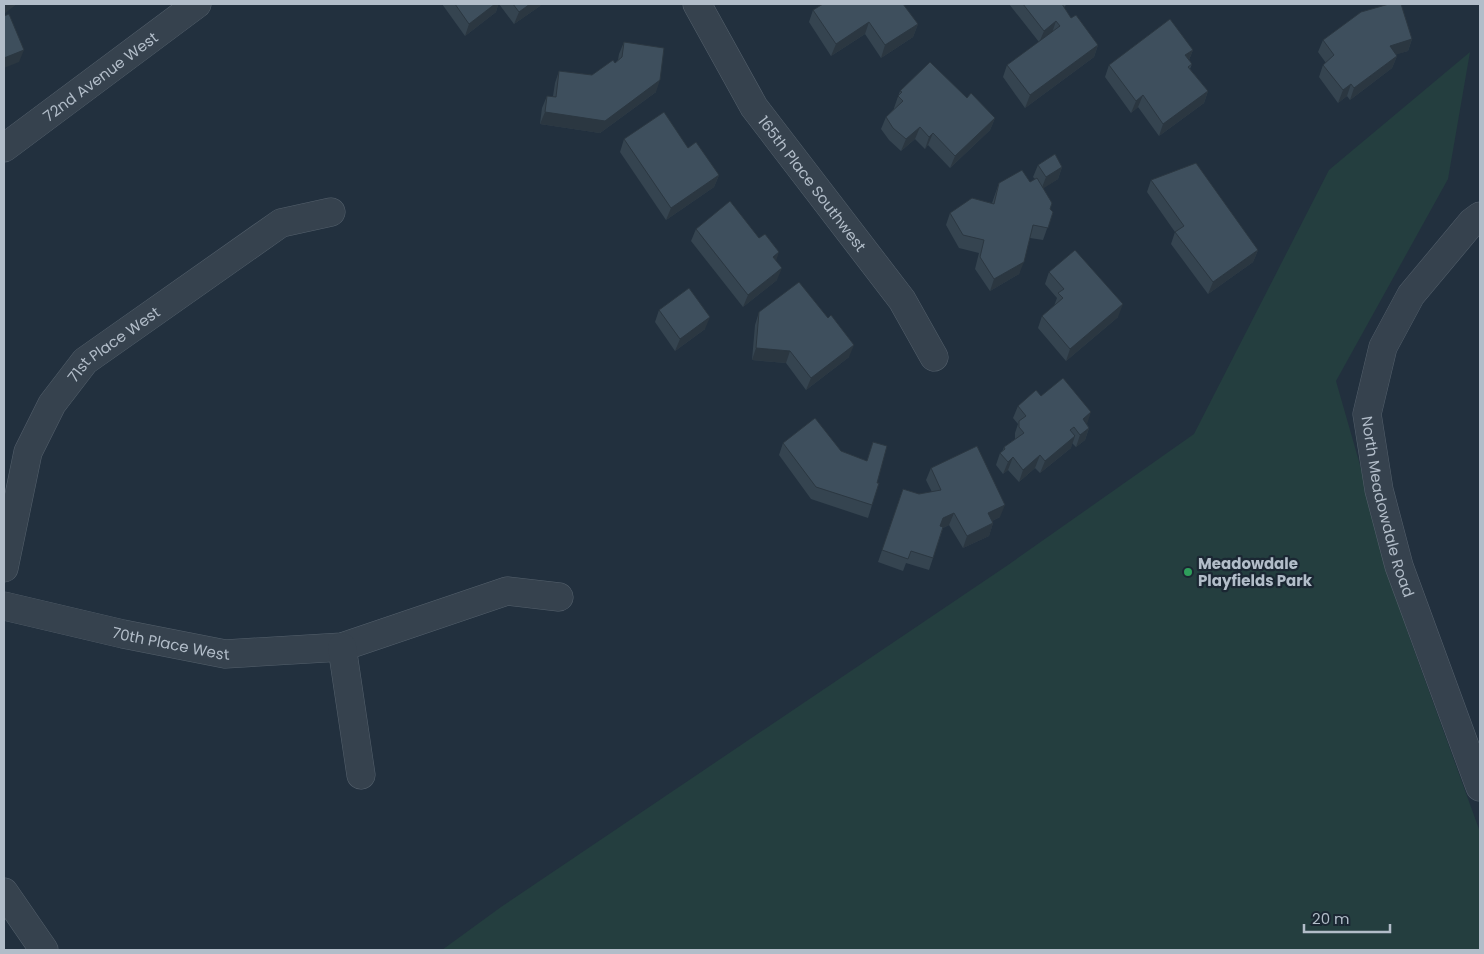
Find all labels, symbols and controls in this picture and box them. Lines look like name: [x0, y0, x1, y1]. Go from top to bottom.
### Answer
street label: 72nd Avenue West: [38, 26, 162, 126]
street label: 165th Place Southwest: [754, 111, 871, 256]
street label: 71st Place West: [62, 301, 164, 386]
street label: North Meadowdale Road: [1357, 414, 1420, 600]
place label: Meadowdale Playfields Park: [1198, 553, 1313, 591]
marker: Meadowdale Playfields Park: [1182, 566, 1194, 578]
street label: 70th Place West: [110, 621, 230, 665]
scale bar: [1304, 902, 1390, 934]
text: 20 m: [1312, 908, 1350, 929]

